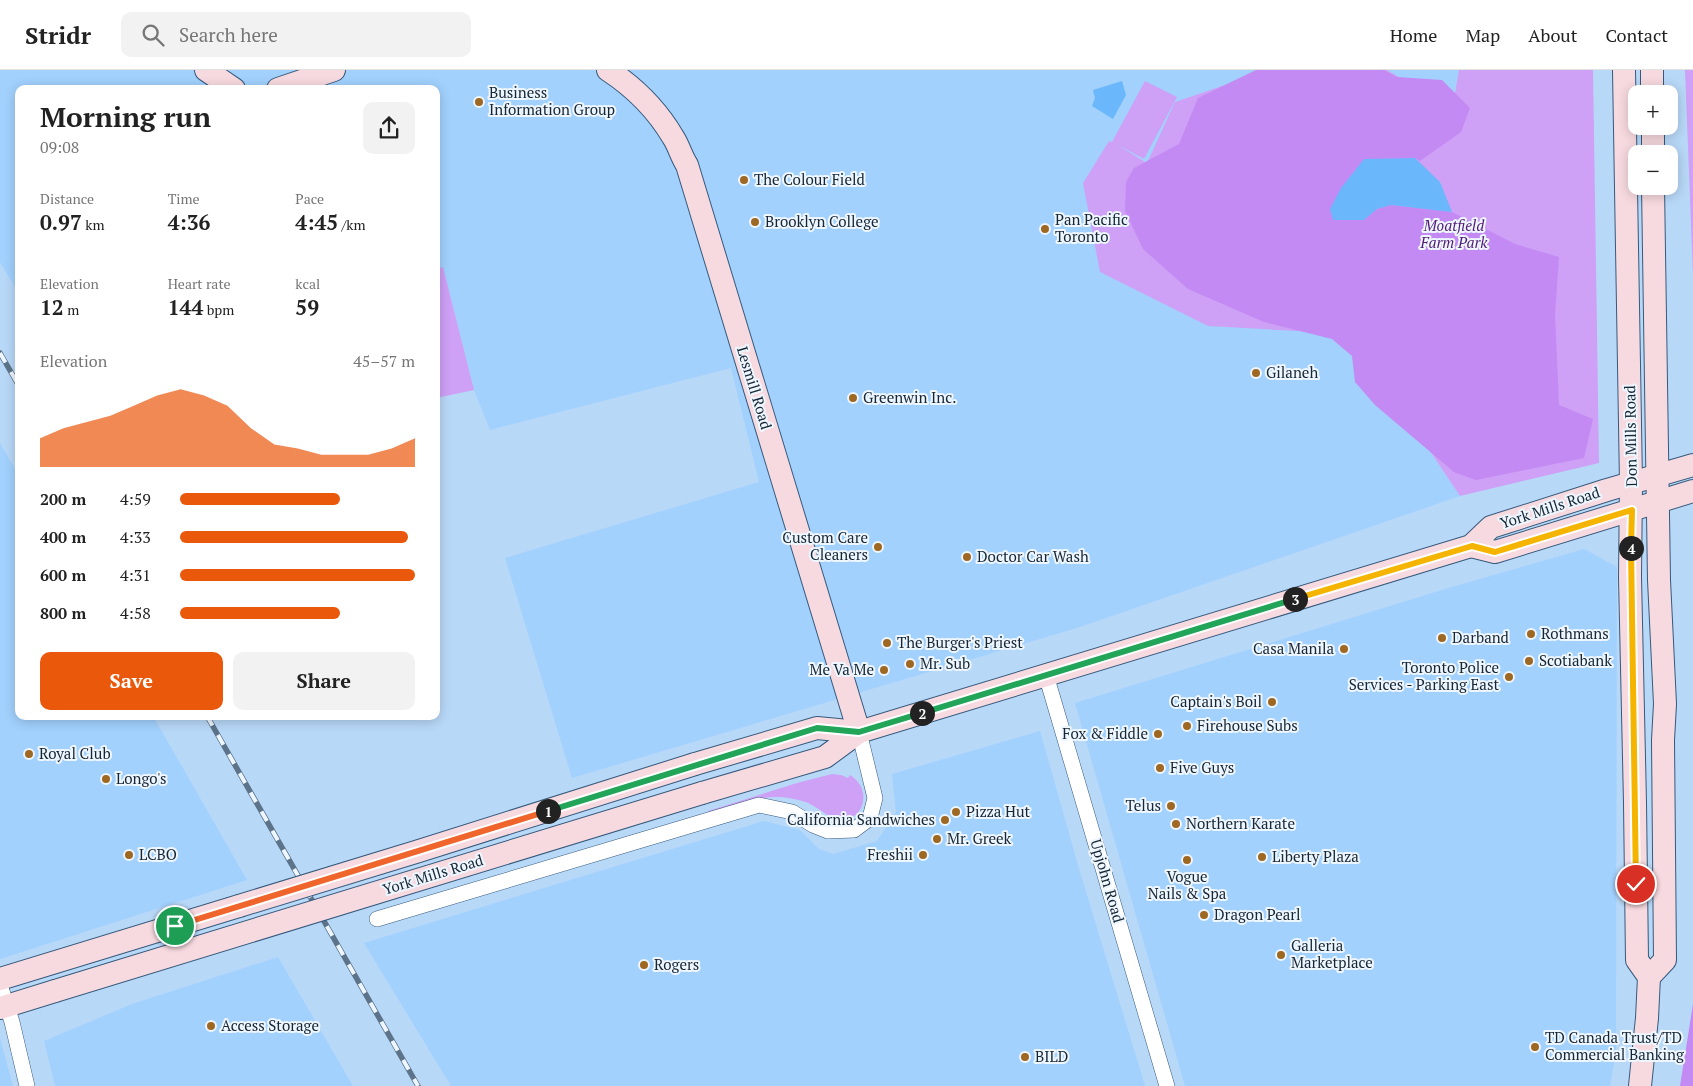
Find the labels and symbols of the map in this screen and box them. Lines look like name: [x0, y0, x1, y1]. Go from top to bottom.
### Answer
place label: Business Information Group: [489, 82, 615, 119]
marker: Business Information Group: [473, 96, 485, 108]
place label: The Colour Field: [754, 169, 865, 189]
marker: The Colour Field: [738, 174, 750, 186]
place label: Pan Pacific Toronto: [1055, 209, 1128, 246]
place label: Brooklyn College: [765, 211, 879, 231]
park label: Moatfield Farm Park: [1419, 215, 1488, 252]
marker: Brooklyn College: [749, 216, 761, 228]
marker: Pan Pacific Toronto: [1039, 223, 1051, 235]
street label: Lesmill Road: [733, 344, 777, 432]
place label: Gilaneh: [1266, 362, 1318, 382]
marker: Gilaneh: [1250, 367, 1262, 379]
street label: Don Mills Road: [1619, 385, 1641, 487]
place label: Greenwin Inc.: [863, 387, 956, 407]
marker: Greenwin Inc.: [847, 392, 859, 404]
street label: York Mills Road: [1497, 481, 1602, 533]
place label: Custom Care Cleaners: [782, 527, 868, 564]
pin: 4: [1618, 536, 1644, 560]
marker: Custom Care Cleaners: [872, 541, 884, 553]
place label: Doctor Car Wash: [977, 546, 1089, 566]
marker: Doctor Car Wash: [961, 551, 973, 563]
pin: 3: [1282, 586, 1308, 612]
place label: Rothmans: [1541, 623, 1609, 643]
place label: Darband: [1452, 627, 1509, 647]
marker: Rothmans: [1525, 628, 1537, 640]
place label: The Burger's Priest: [897, 632, 1023, 652]
marker: Darband: [1436, 632, 1448, 644]
marker: The Burger's Priest: [881, 637, 893, 649]
place label: Casa Manila: [1253, 638, 1334, 658]
marker: Casa Manila: [1338, 643, 1350, 655]
place label: Scotiabank: [1539, 650, 1612, 670]
place label: Mr. Sub: [920, 653, 970, 673]
marker: Scotiabank: [1523, 655, 1535, 667]
place label: Toronto Police Services - Parking East: [1349, 657, 1499, 694]
marker: Mr. Sub: [904, 658, 916, 670]
place label: Me Va Me: [809, 659, 874, 679]
marker: Me Va Me: [878, 664, 890, 676]
marker: Toronto Police Services - Parking East: [1503, 671, 1515, 683]
place label: Captain's Boil: [1170, 691, 1262, 711]
marker: Captain's Boil: [1266, 696, 1278, 708]
pin: 2: [910, 700, 934, 726]
place label: Firehouse Subs: [1197, 715, 1298, 735]
marker: Firehouse Subs: [1181, 720, 1193, 732]
place label: Fox & Fiddle: [1062, 723, 1148, 743]
marker: Fox & Fiddle: [1152, 728, 1164, 740]
place label: Royal Club: [39, 743, 111, 763]
marker: Royal Club: [23, 748, 35, 760]
place label: Five Guys: [1170, 757, 1234, 777]
marker: Five Guys: [1154, 762, 1166, 774]
place label: Longo's: [116, 768, 166, 788]
marker: Longo's: [100, 773, 112, 785]
place label: Telus: [1125, 795, 1161, 815]
pin: 1: [536, 798, 560, 824]
marker: Telus: [1165, 800, 1177, 812]
place label: Pizza Hut: [966, 801, 1031, 821]
marker: Pizza Hut: [950, 806, 962, 818]
place label: California Sandwiches: [787, 809, 935, 829]
place label: Northern Karate: [1186, 813, 1295, 833]
marker: California Sandwiches: [939, 814, 951, 826]
marker: Northern Karate: [1170, 818, 1182, 830]
place label: Mr. Greek: [947, 828, 1012, 848]
marker: Mr. Greek: [931, 833, 943, 845]
street label: Upjohn Road: [1086, 837, 1129, 925]
place label: LCBO: [139, 844, 177, 864]
place label: Freshii: [867, 844, 913, 864]
place label: Liberty Plaza: [1272, 846, 1359, 866]
marker: LCBO: [123, 849, 135, 861]
street label: York Mills Road: [380, 849, 485, 899]
marker: Freshii: [917, 849, 929, 861]
marker: Liberty Plaza: [1256, 851, 1268, 863]
marker: Vogue Nails & Spa: [1181, 854, 1193, 866]
pin: [1615, 863, 1657, 905]
place label: Vogue Nails & Spa: [1148, 866, 1227, 903]
place label: Dragon Pearl: [1214, 904, 1301, 924]
pin: [154, 905, 196, 947]
marker: Dragon Pearl: [1198, 909, 1210, 921]
place label: Galleria Marketplace: [1291, 935, 1373, 972]
marker: Galleria Marketplace: [1275, 949, 1287, 961]
place label: Rogers: [654, 954, 699, 974]
marker: Rogers: [638, 959, 650, 971]
place label: Access Storage: [221, 1015, 319, 1035]
marker: Access Storage: [205, 1020, 217, 1032]
place label: TD Canada Trust/TD Commercial Banking: [1545, 1027, 1685, 1064]
marker: TD Canada Trust/TD Commercial Banking: [1529, 1041, 1541, 1053]
place label: BILD: [1035, 1046, 1068, 1066]
marker: BILD: [1019, 1051, 1031, 1063]

